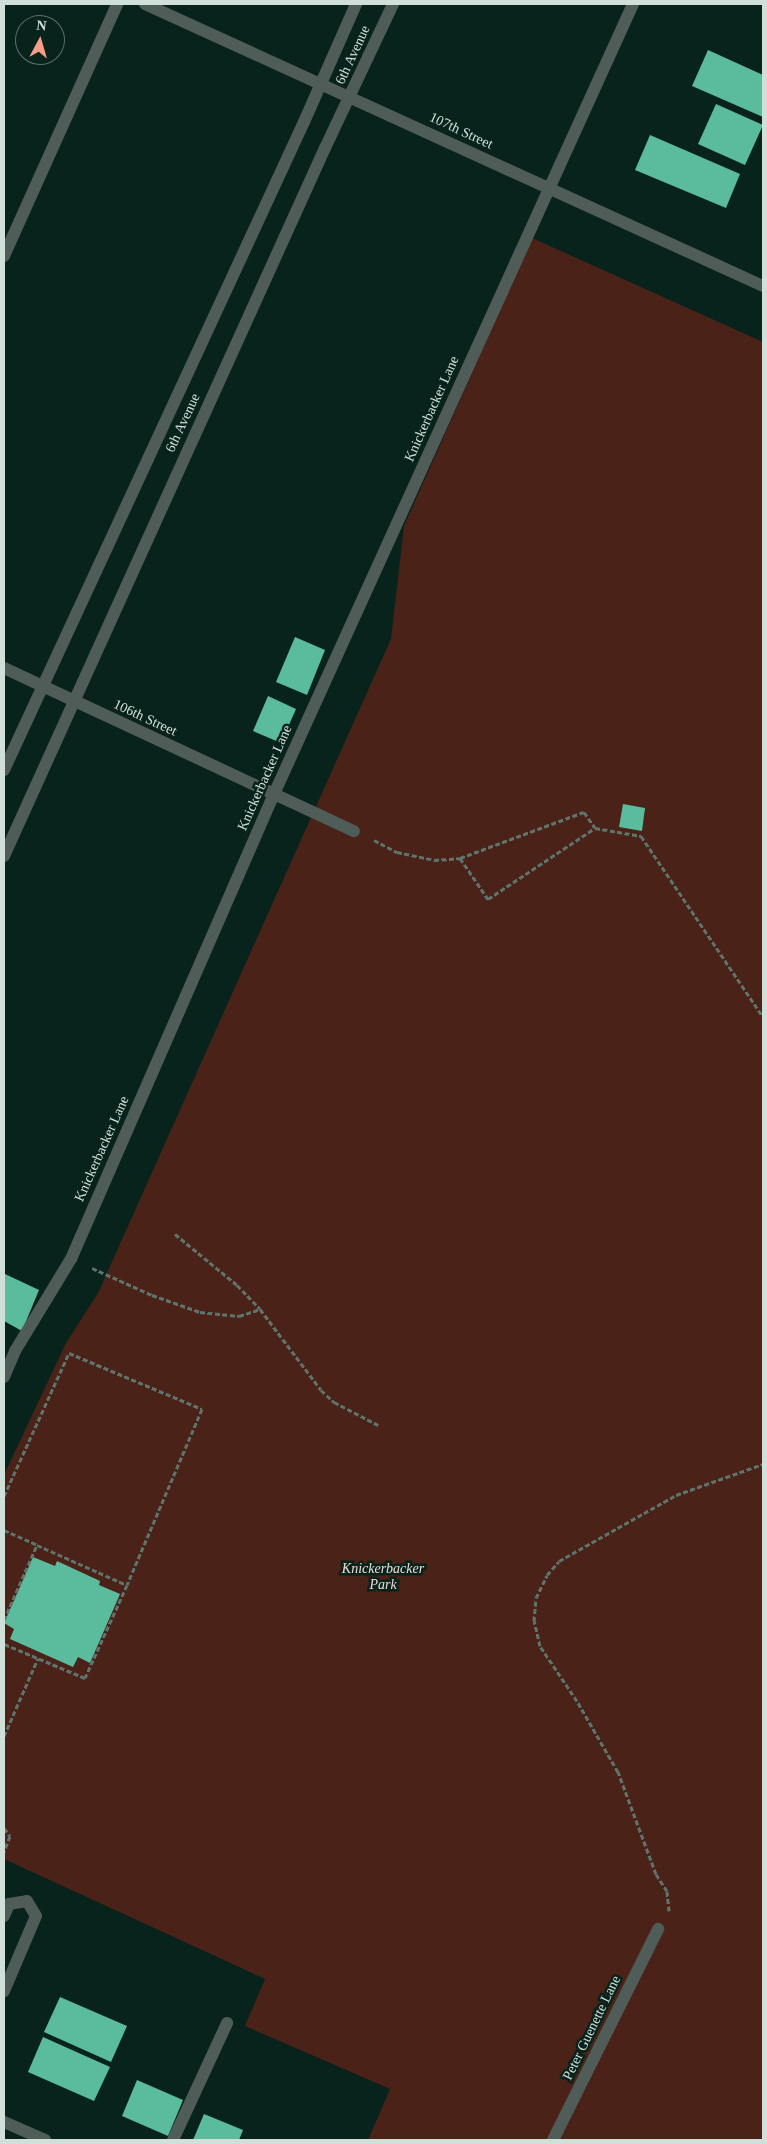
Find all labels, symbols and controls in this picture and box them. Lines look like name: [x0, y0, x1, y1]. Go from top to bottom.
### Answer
north arrow: [15, 15, 65, 65]
text: N: [36, 18, 47, 34]
street label: 6th Avenue: [332, 22, 374, 88]
street label: 107th Street: [427, 109, 495, 153]
street label: Knickerbacker Lane: [401, 354, 463, 464]
street label: 6th Avenue: [162, 390, 204, 456]
street label: 106th Street: [111, 696, 179, 740]
street label: Knickerbacker Lane: [234, 723, 296, 833]
street label: Knickerbacker Lane: [71, 1094, 133, 1204]
park label: Knickerbacker Park: [342, 1561, 424, 1594]
street label: Peter Guenette Lane: [559, 1973, 625, 2083]

